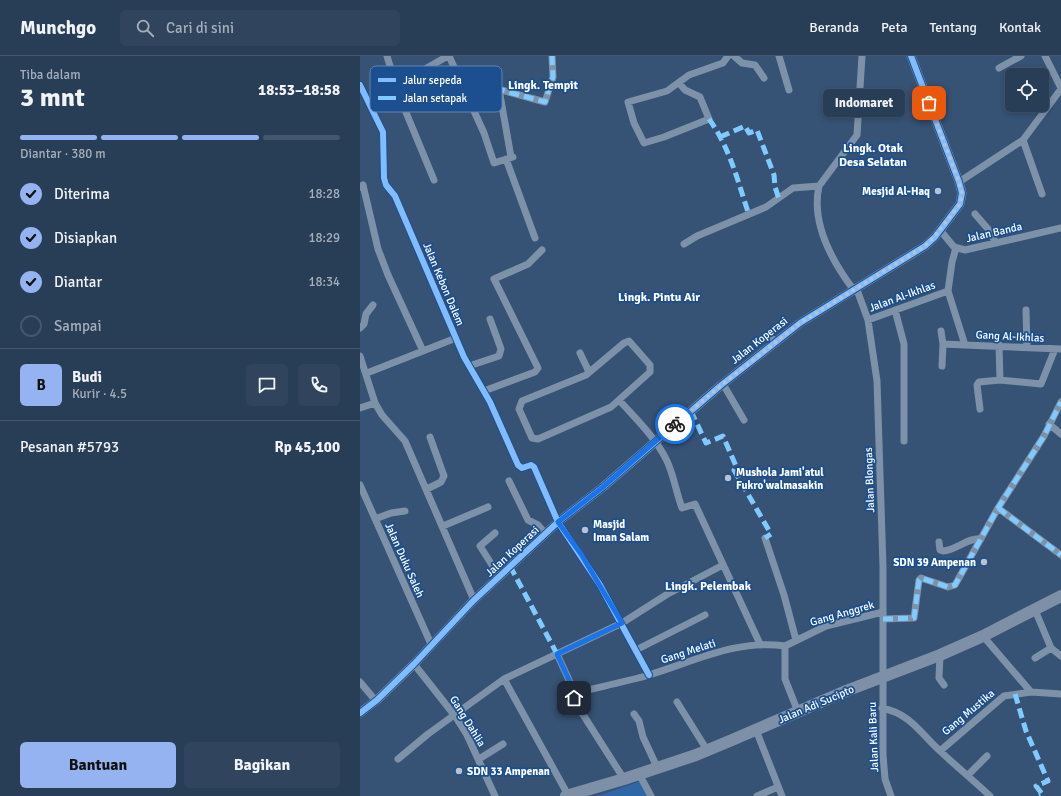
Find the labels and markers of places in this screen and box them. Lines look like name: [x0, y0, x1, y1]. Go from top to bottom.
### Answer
pin: [912, 86, 946, 120]
callout: Indomaret: [823, 89, 905, 117]
place label: Mesjid Al-Haq: [862, 185, 930, 198]
marker: Mesjid Al-Haq: [933, 186, 943, 196]
place label: Mushola Jami'atul Fukro'walmasakin: [736, 466, 824, 492]
marker: Mushola Jami'atul Fukro'walmasakin: [723, 473, 733, 483]
place label: Masjid Iman Salam: [593, 518, 649, 544]
marker: Masjid Iman Salam: [580, 525, 590, 535]
place label: SDN 39 Ampenan: [893, 556, 976, 569]
marker: SDN 39 Ampenan: [979, 557, 989, 567]
pin: [557, 681, 591, 715]
place label: SDN 33 Ampenan: [467, 765, 550, 778]
marker: SDN 33 Ampenan: [454, 766, 464, 776]

